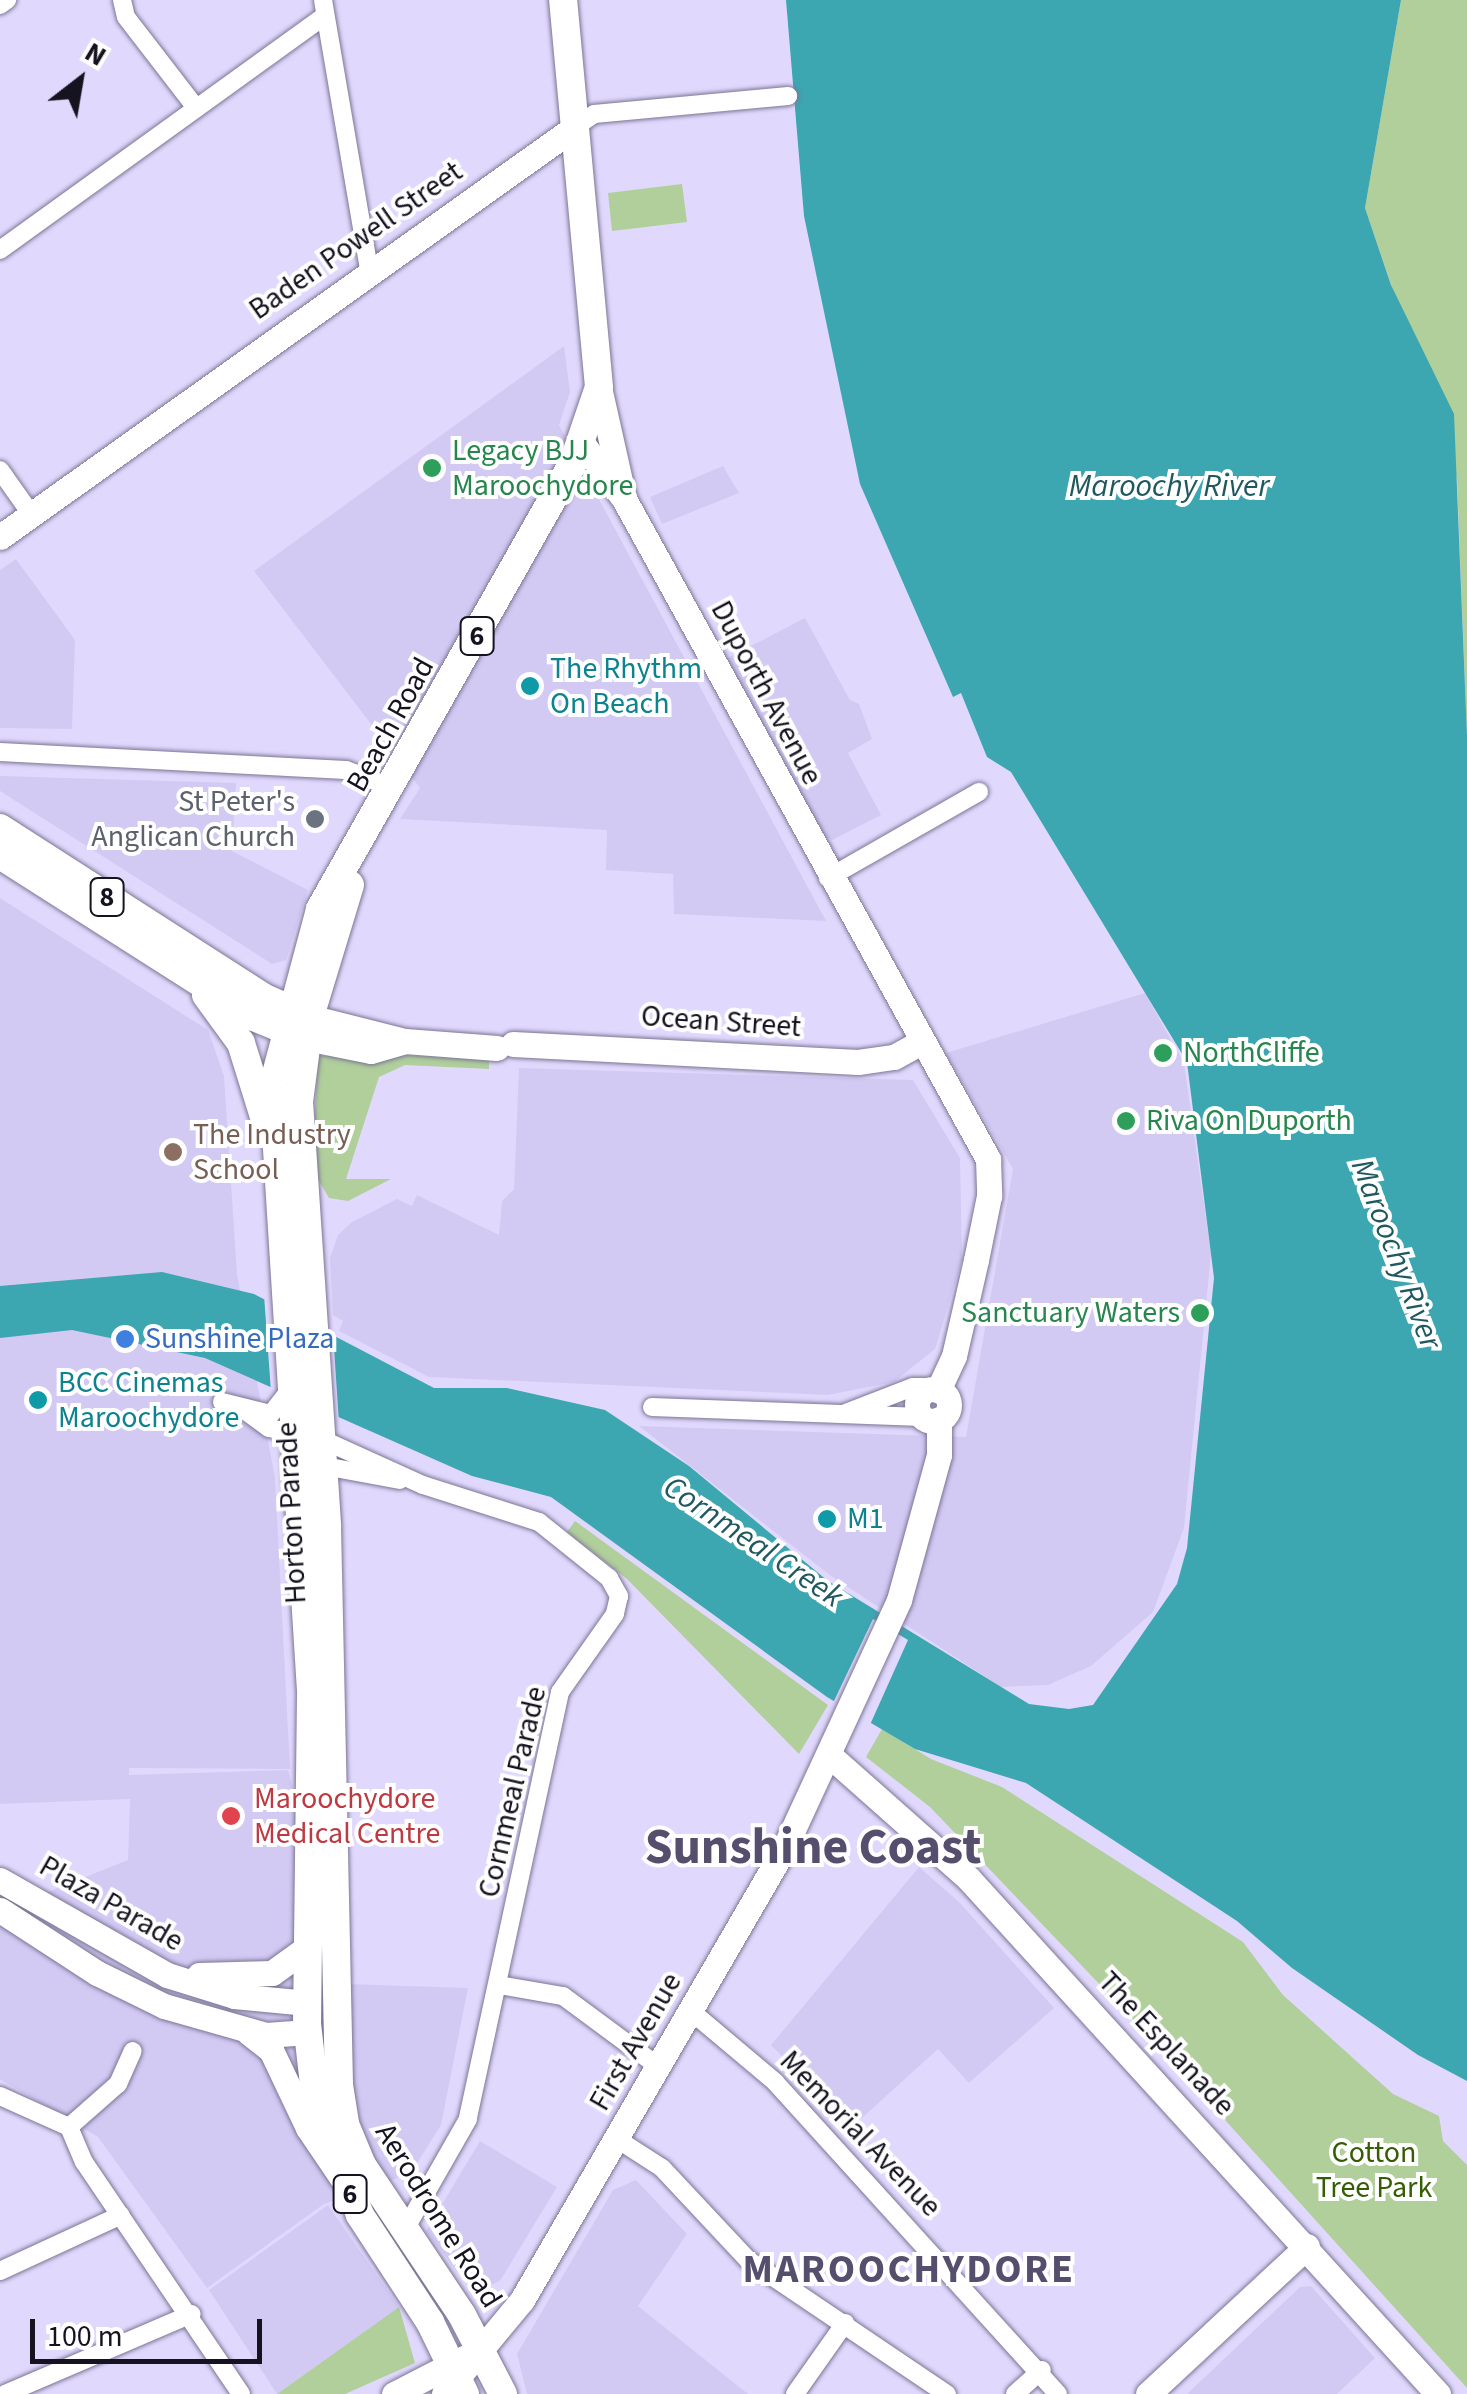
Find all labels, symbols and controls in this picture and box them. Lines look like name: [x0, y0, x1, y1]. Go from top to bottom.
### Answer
north arrow: [30, 30, 130, 130]
text: N: [77, 32, 114, 76]
street label: Baden Powell Street: [242, 154, 470, 328]
place label: Legacy BJJ Maroochydore: [452, 433, 633, 504]
marker: Legacy BJJ Maroochydore: [421, 457, 443, 479]
water label: Maroochy River: [1069, 467, 1269, 505]
street label: Duporth Avenue: [702, 595, 830, 791]
road number: 6: [460, 613, 494, 659]
place label: The Rhythm On Beach: [550, 651, 702, 722]
street label: Beach Road: [339, 652, 443, 798]
marker: The Rhythm On Beach: [519, 675, 541, 697]
place label: St Peter's Anglican Church: [91, 784, 295, 854]
marker: St Peter's Anglican Church: [304, 808, 326, 830]
road number: 8: [90, 874, 124, 920]
street label: Ocean Street: [640, 998, 802, 1046]
place label: NorthCliffe: [1183, 1035, 1320, 1071]
marker: NorthCliffe: [1152, 1042, 1174, 1064]
place label: Riva On Duporth: [1146, 1103, 1352, 1139]
marker: Riva On Duporth: [1115, 1110, 1137, 1132]
place label: The Industry School: [193, 1117, 351, 1188]
marker: The Industry School: [162, 1141, 184, 1163]
water label: Maroochy River: [1342, 1154, 1450, 1354]
place label: Sanctuary Waters: [961, 1295, 1180, 1331]
marker: Sanctuary Waters: [1189, 1302, 1211, 1324]
place label: Sunshine Plaza: [145, 1321, 334, 1357]
marker: Sunshine Plaza: [114, 1328, 136, 1350]
place label: BCC Cinemas Maroochydore: [58, 1365, 239, 1436]
marker: BCC Cinemas Maroochydore: [27, 1389, 49, 1411]
street label: Horton Parade: [269, 1421, 315, 1605]
water label: Cornmeal Creek: [656, 1468, 850, 1616]
place label: M1: [847, 1501, 884, 1537]
marker: M1: [816, 1508, 838, 1530]
street label: Cornmeal Parade: [471, 1683, 555, 1901]
place label: Maroochydore Medical Centre: [254, 1781, 440, 1852]
marker: Maroochydore Medical Centre: [218, 1803, 244, 1829]
district label: Sunshine Coast: [645, 1818, 981, 1878]
street label: Plaza Parade: [33, 1848, 189, 1960]
street label: The Esplanade: [1090, 1964, 1242, 2124]
street label: First Avenue: [582, 1967, 690, 2117]
street label: Memorial Avenue: [772, 2044, 948, 2224]
street label: Aerodrome Road: [367, 2117, 509, 2315]
park label: Cotton Tree Park: [1316, 2135, 1432, 2206]
road number: 6: [332, 2171, 368, 2217]
district label: MAROOCHYDORE: [742, 2246, 1076, 2294]
scale bar: [35, 2299, 268, 2361]
text: 100 m: [47, 2315, 123, 2358]

